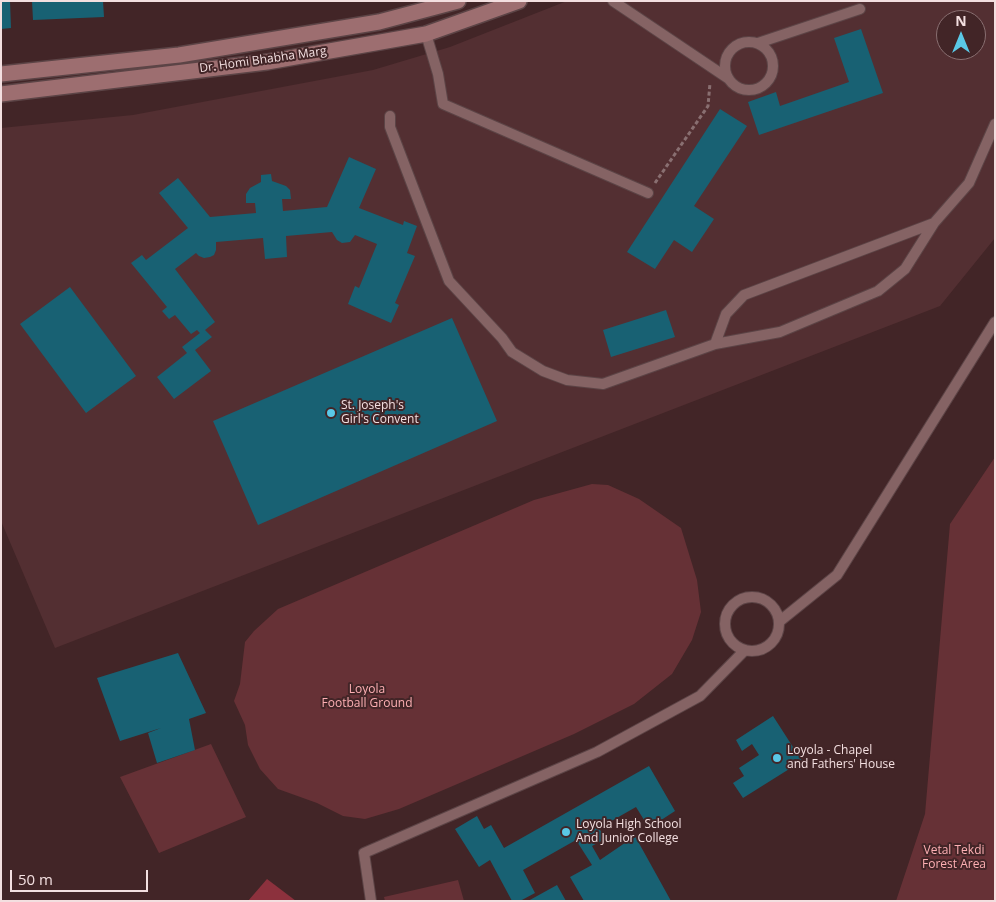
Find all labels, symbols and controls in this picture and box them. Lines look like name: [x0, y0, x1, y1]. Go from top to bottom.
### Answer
north arrow: [936, 10, 986, 60]
text: N: [955, 11, 967, 30]
street label: Dr. Homi Bhabha Marg: [198, 44, 328, 76]
place label: St. Joseph's Girl's Convent: [341, 399, 419, 427]
marker: St. Joseph's Girl's Convent: [325, 407, 337, 419]
park label: Loyola Football Ground: [321, 683, 413, 711]
place label: Loyola - Chapel and Fathers' House: [787, 744, 895, 772]
marker: Loyola - Chapel and Fathers' House: [771, 752, 783, 764]
place label: Loyola High School And Junior College: [576, 818, 682, 846]
marker: Loyola High School And Junior College: [560, 826, 572, 838]
park label: Vetal Tekdi Forest Area: [922, 844, 986, 872]
scale bar: [12, 860, 150, 892]
text: 50 m: [18, 869, 53, 889]

